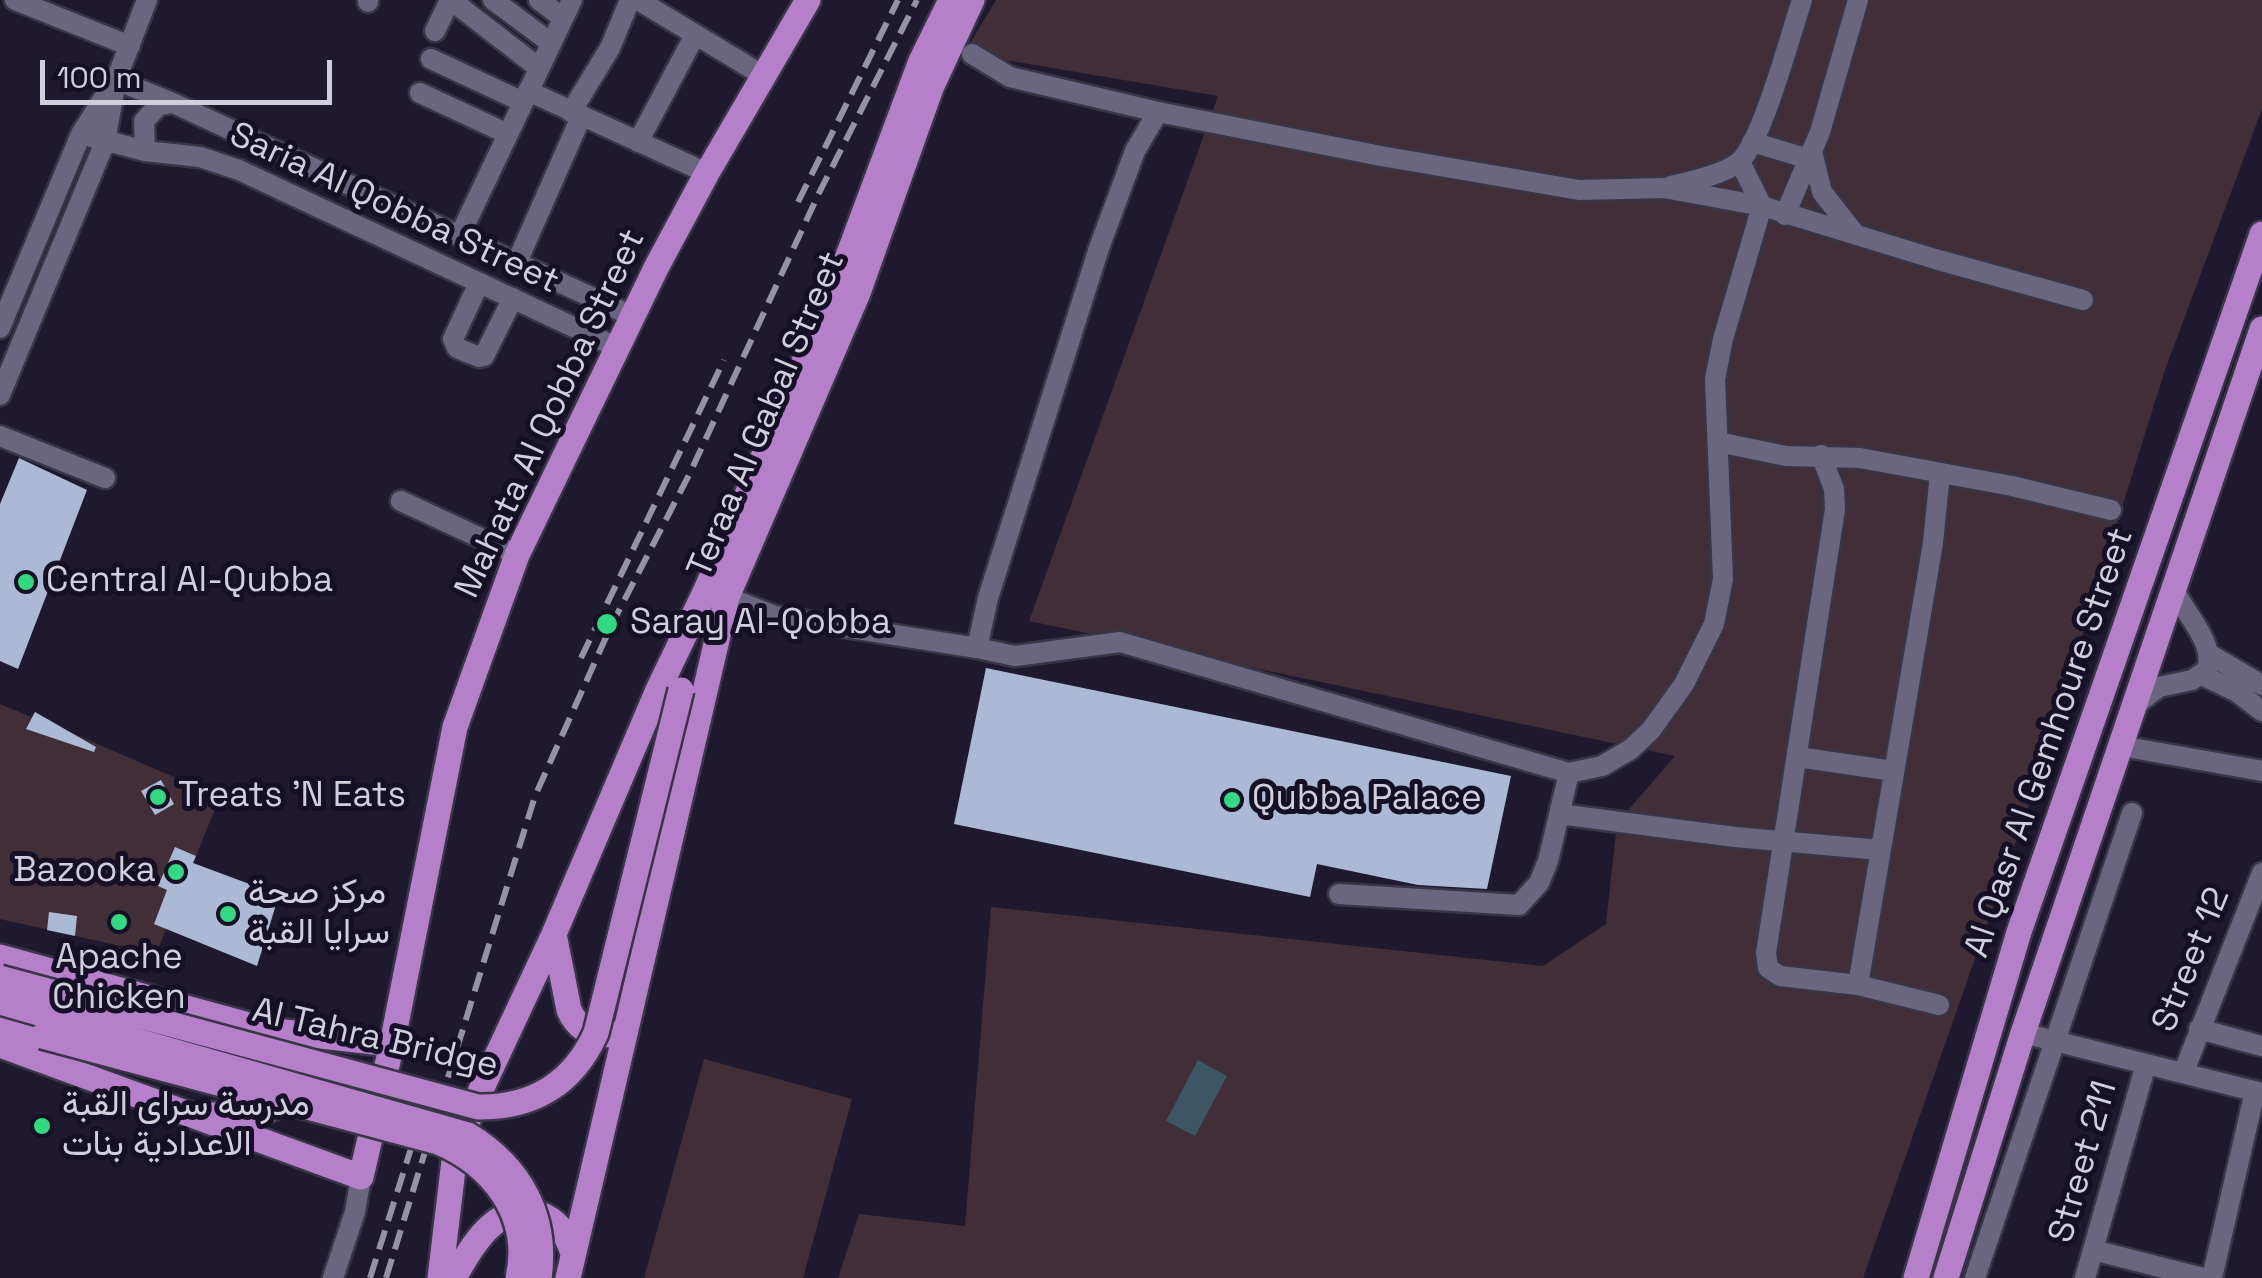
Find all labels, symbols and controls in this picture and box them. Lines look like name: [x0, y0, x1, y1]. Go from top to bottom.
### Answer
scale bar: [45, 40, 338, 102]
text: 100 m: [57, 58, 142, 97]
street label: Saria Al Qobba Street: [223, 114, 565, 304]
street label: Mahata Al Qobba Street: [447, 223, 655, 605]
street label: Teraa Al Gabal Street: [679, 246, 855, 584]
street label: Al Qasr Al Gemhoure Street: [1957, 523, 2143, 963]
place label: Central Al-Qubba: [46, 561, 333, 603]
marker: Central Al-Qubba: [15, 571, 37, 593]
place label: Saray Al-Qobba: [630, 603, 891, 645]
marker: Saray Al-Qobba: [594, 611, 620, 637]
place label: Treats 'N Eats: [178, 776, 406, 818]
place label: Qubba Palace: [1252, 779, 1482, 821]
marker: Treats 'N Eats: [147, 786, 169, 808]
marker: Qubba Palace: [1221, 789, 1243, 811]
place label: Bazooka: [13, 851, 156, 893]
marker: Bazooka: [165, 861, 187, 883]
place label: مركز صحة سرايا القبة: [248, 873, 390, 955]
street label: Street 12: [2144, 882, 2240, 1038]
marker: مركز صحة سرايا القبة: [217, 903, 239, 925]
marker: Apache Chicken: [108, 911, 130, 933]
place label: Apache Chicken: [52, 938, 186, 1020]
street label: Al Tahra Bridge: [248, 990, 502, 1088]
street label: Street 211: [2041, 1076, 2127, 1248]
place label: مدرسة سراى القبة الاعدادية بنات: [62, 1085, 310, 1167]
marker: مدرسة سراى القبة الاعدادية بنات: [31, 1115, 53, 1137]

